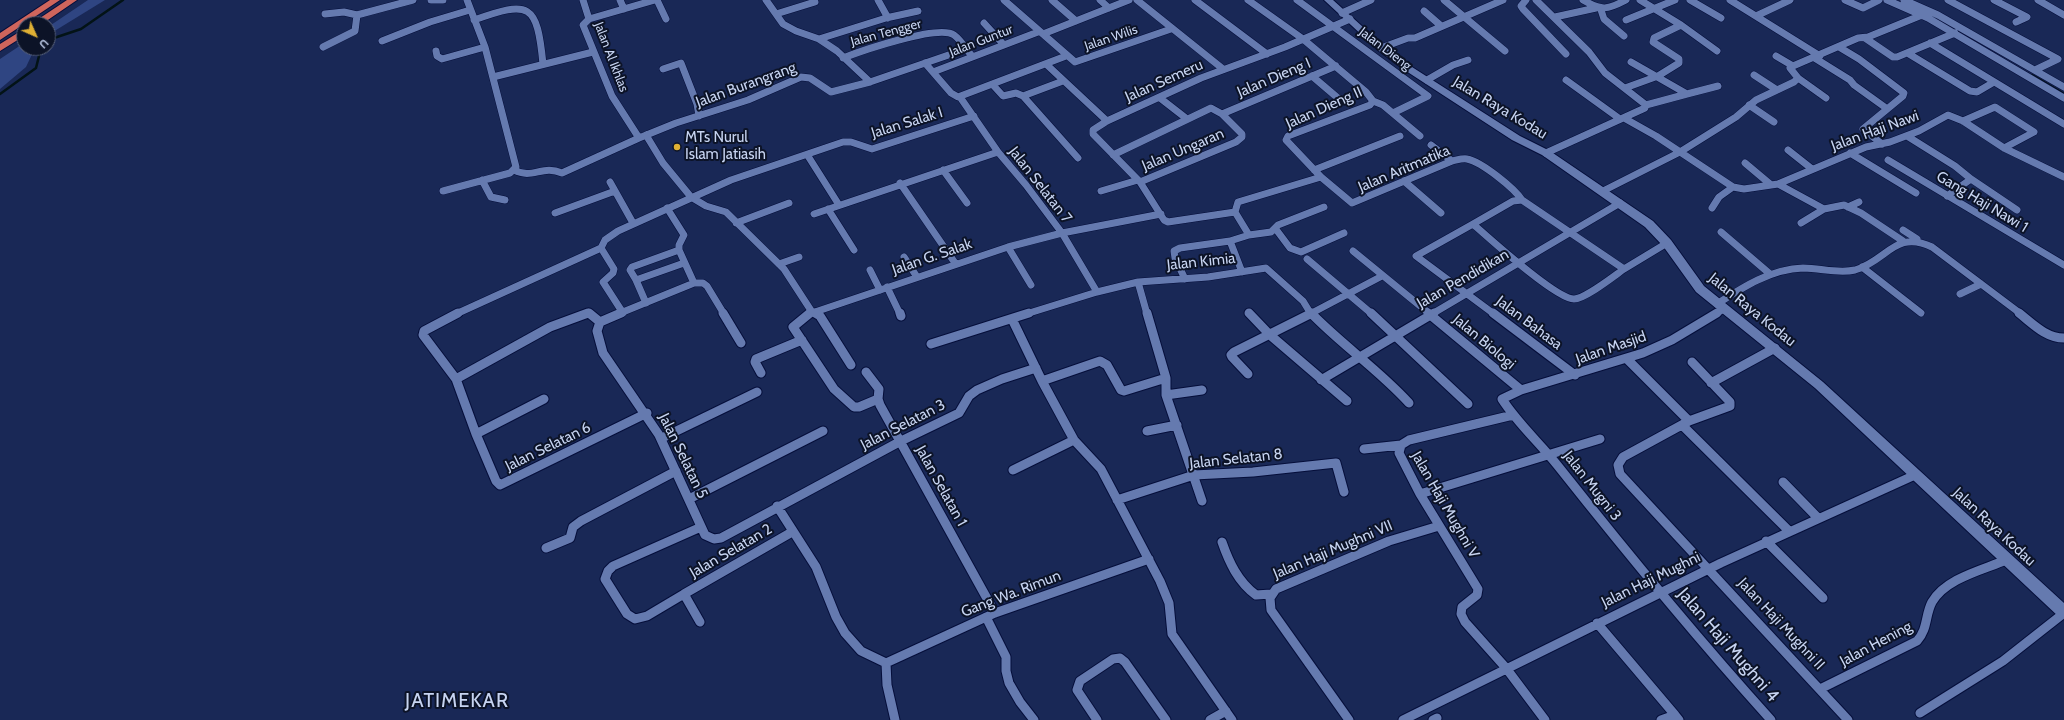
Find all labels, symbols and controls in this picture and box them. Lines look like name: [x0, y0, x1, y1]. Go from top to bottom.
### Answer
north arrow: [16, 16, 56, 56]
street label: Jalan Tengger: [849, 16, 923, 50]
street label: Jalan Al Ikhlas: [591, 20, 631, 94]
street label: Jalan Guntur: [947, 22, 1015, 60]
street label: Jalan Wilis: [1082, 22, 1140, 54]
street label: Jalan Dieng: [1356, 24, 1414, 74]
text: U: [36, 36, 52, 52]
street label: Jalan Dieng I: [1235, 54, 1313, 102]
street label: Jalan Semeru: [1122, 56, 1206, 106]
street label: Jalan Burangrang: [693, 59, 799, 111]
street label: Jalan Raya Kodau: [1450, 73, 1550, 143]
street label: Jalan Dieng II: [1283, 83, 1365, 133]
street label: Jalan Salak I: [869, 104, 945, 142]
street label: Jalan Haji Nawi: [1829, 107, 1921, 155]
street label: Jalan Ungaran: [1139, 125, 1227, 175]
place label: MTs Nurul Islam Jatiasih: [685, 129, 766, 164]
marker: MTs Nurul Islam Jatiasih: [672, 142, 682, 152]
street label: Jalan Aritmatika: [1355, 142, 1453, 196]
street label: Jalan Selatan 7: [1005, 143, 1075, 227]
street label: Gang Haji Nawi 1: [1933, 168, 2031, 236]
street label: Jalan G. Salak: [890, 235, 974, 279]
street label: Jalan Pendidikan: [1414, 245, 1512, 313]
street label: Jalan Kimia: [1166, 249, 1236, 275]
street label: Jalan Raya Kodau: [1705, 269, 1799, 351]
street label: Jalan Bahasa: [1492, 292, 1566, 354]
street label: Jalan Biologi: [1449, 311, 1519, 373]
street label: Jalan Masjid: [1573, 328, 1649, 368]
street label: Jalan Selatan 3: [858, 396, 948, 454]
street label: Jalan Selatan 5: [655, 410, 711, 502]
street label: Jalan Selatan 6: [502, 419, 594, 475]
street label: Jalan Selatan 1: [911, 443, 971, 529]
street label: Jalan Selatan 8: [1189, 445, 1283, 473]
street label: Jalan Mugni 3: [1559, 447, 1625, 525]
street label: Jalan Haji Mughni V: [1407, 448, 1483, 562]
street label: Jalan Raya Kodau: [1949, 484, 2039, 570]
street label: Jalan Haji Mughni VII: [1271, 517, 1395, 583]
street label: Jalan Selatan 2: [687, 520, 775, 582]
street label: Jalan Haji Mughni: [1599, 548, 1703, 612]
street label: Gang Wa. Rimun: [959, 567, 1063, 621]
street label: Jalan Haji Mughni II: [1734, 574, 1828, 674]
street label: Jalan Haji Mughni 4: [1673, 584, 1783, 706]
street label: Jalan Hening: [1837, 618, 1915, 670]
district label: JATIMEKAR: [405, 689, 509, 713]

